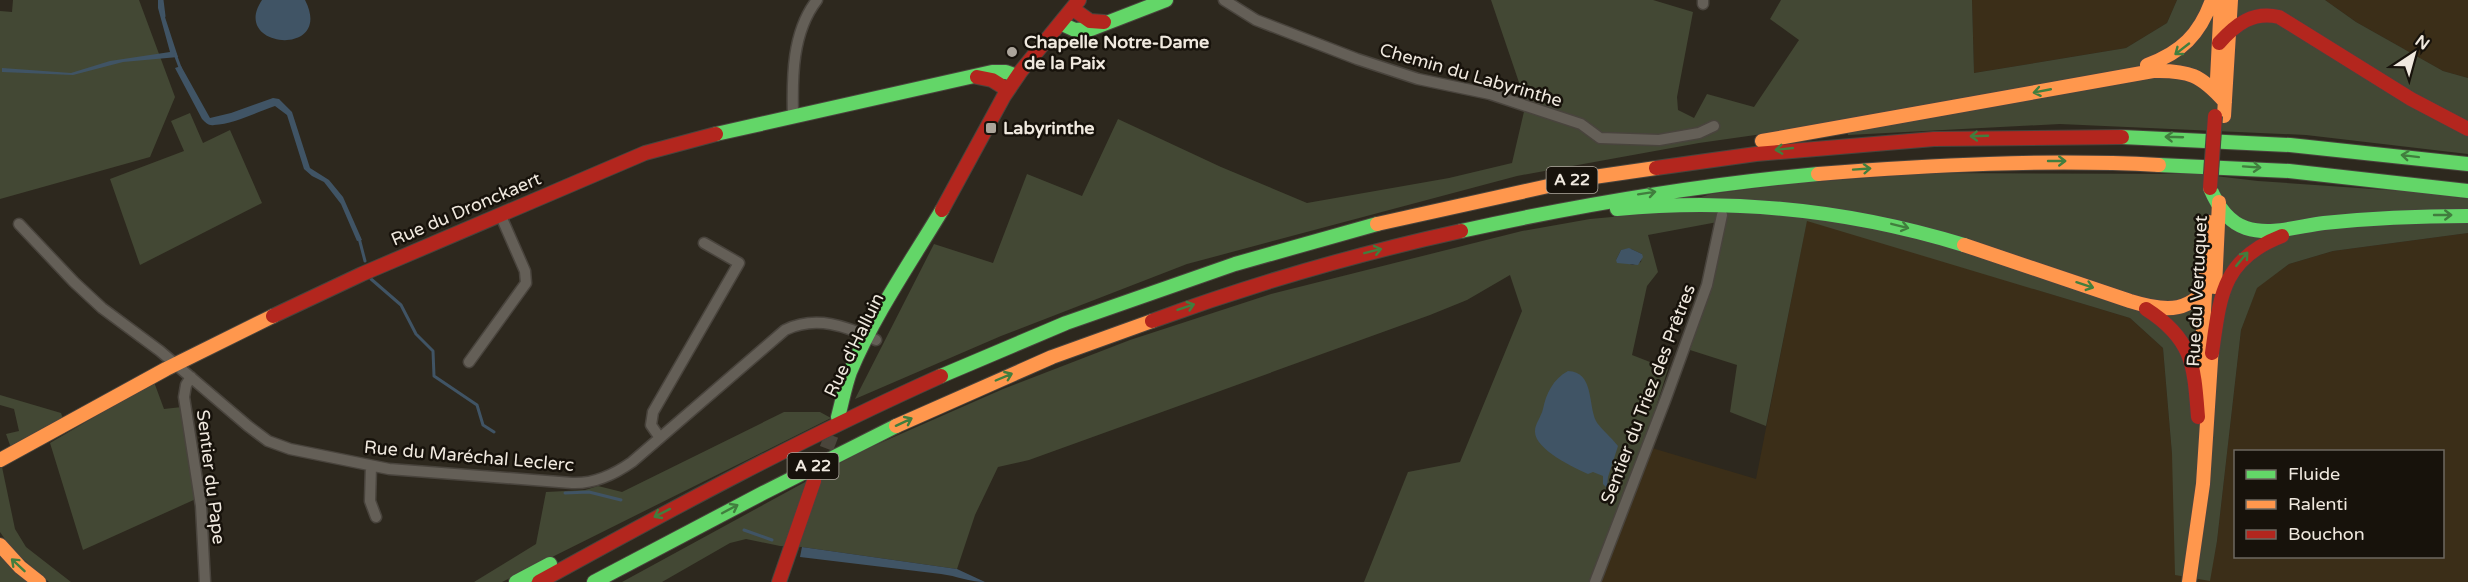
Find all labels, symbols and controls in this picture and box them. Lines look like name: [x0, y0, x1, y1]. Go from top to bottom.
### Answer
north arrow: [2384, 24, 2444, 84]
place label: Chapelle Notre-Dame de la Paix: [1024, 31, 1209, 74]
text: N: [2411, 31, 2433, 55]
street label: Chemin du Labyrinthe: [1377, 38, 1565, 112]
one-way arrow: [2174, 42, 2190, 55]
marker: Chapelle Notre-Dame de la Paix: [1005, 45, 1019, 59]
one-way arrow: [2033, 86, 2053, 97]
place label: Labyrinthe: [1003, 117, 1095, 139]
marker: Labyrinthe: [984, 121, 998, 135]
one-way arrow: [1969, 131, 1989, 142]
one-way arrow: [2164, 131, 2184, 142]
one-way arrow: [1775, 144, 1795, 155]
one-way arrow: [2401, 151, 2420, 162]
one-way arrow: [2046, 155, 2066, 167]
one-way arrow: [2241, 162, 2261, 173]
one-way arrow: [1852, 163, 1871, 174]
street label: Rue du Dronckaert: [388, 167, 544, 251]
road number: A 22: [1546, 167, 1598, 193]
one-way arrow: [1637, 188, 1657, 199]
one-way arrow: [2433, 210, 2453, 221]
street label: Rue du Vertuquet: [2182, 215, 2212, 367]
one-way arrow: [1890, 221, 1909, 233]
one-way arrow: [1363, 244, 1382, 256]
one-way arrow: [2235, 251, 2248, 267]
street label: Sentier du Triez des Prêtres: [1596, 281, 1700, 507]
one-way arrow: [2075, 281, 2094, 292]
street label: Rue d'Halluin: [819, 289, 889, 401]
one-way arrow: [1177, 301, 1195, 312]
one-way arrow: [995, 371, 1013, 382]
street label: Sentier du Pape: [192, 408, 230, 546]
one-way arrow: [895, 415, 913, 427]
street label: Rue du Maréchal Leclerc: [363, 436, 575, 476]
legend: [2234, 450, 2444, 558]
road number: A 22: [788, 453, 838, 479]
text: Fluide: [2288, 463, 2340, 485]
text: Ralenti: [2288, 493, 2348, 515]
one-way arrow: [721, 503, 738, 515]
one-way arrow: [653, 508, 671, 520]
text: Bouchon: [2288, 523, 2365, 545]
one-way arrow: [11, 558, 26, 572]

